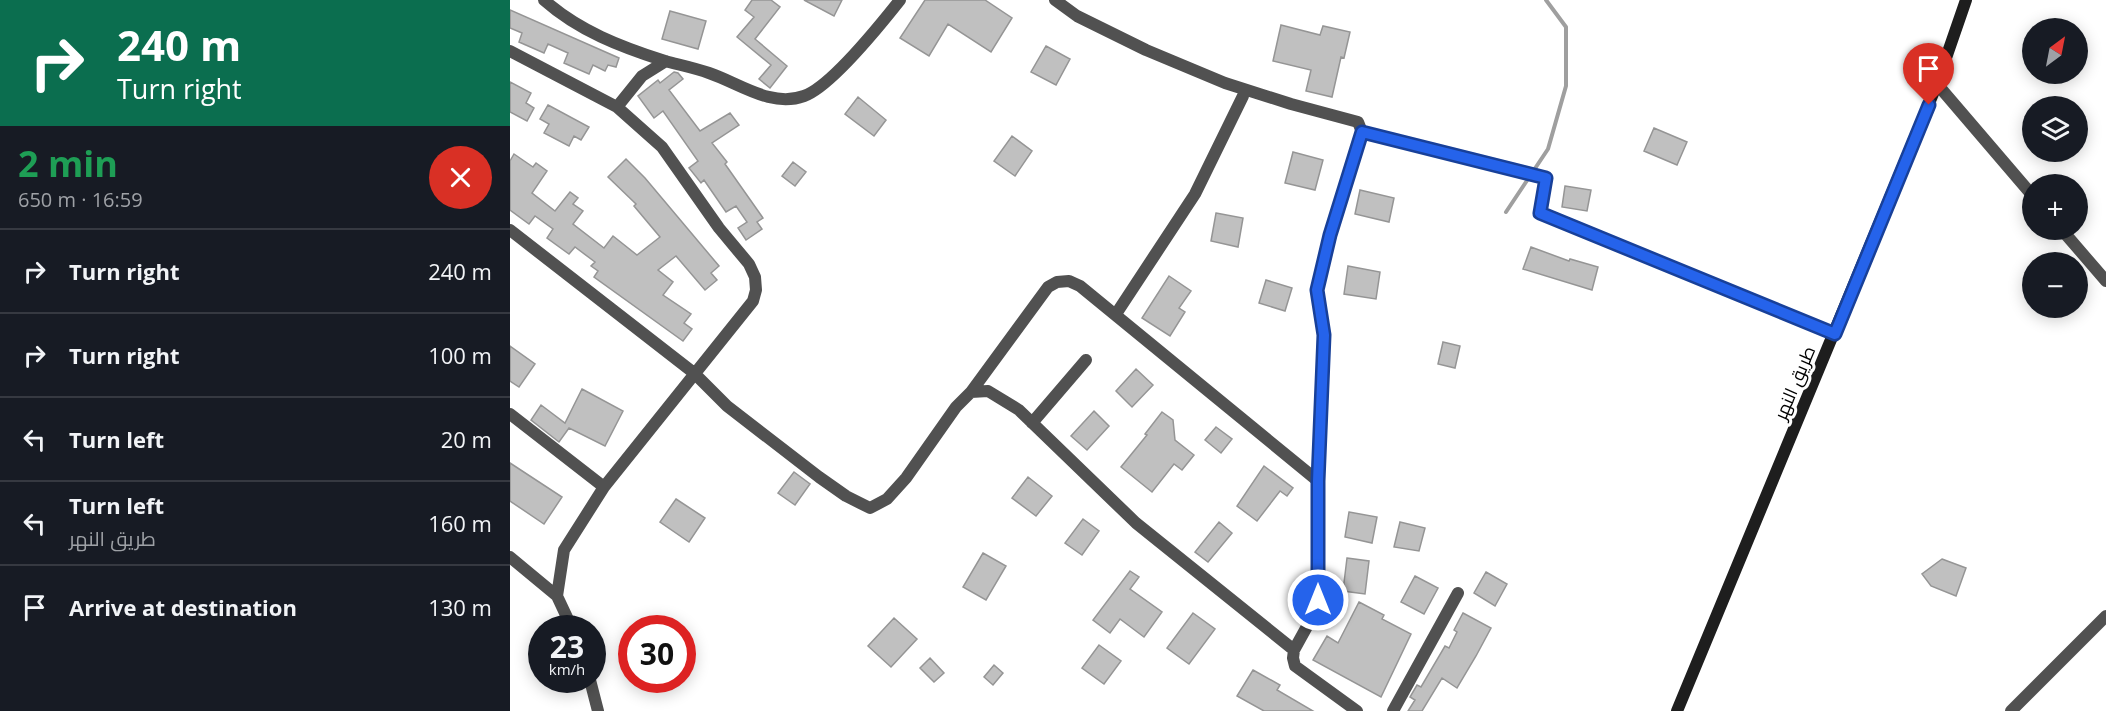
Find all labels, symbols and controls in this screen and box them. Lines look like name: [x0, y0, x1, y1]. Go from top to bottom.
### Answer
text: 240 m: [117, 16, 241, 73]
north arrow: [2022, 18, 2088, 84]
map controls: [2022, 18, 2088, 318]
icon: right: [18, 24, 96, 102]
pin: [1903, 43, 1954, 105]
icon: arrive: [1912, 52, 1945, 85]
text: Turn right: [117, 70, 242, 107]
button: layers: [2022, 96, 2088, 162]
text: 2 min: [18, 139, 118, 188]
button: close: [429, 146, 492, 209]
button: +: [2022, 174, 2088, 240]
text: 650 m · 16:59: [18, 186, 143, 213]
button: −: [2022, 252, 2088, 318]
icon: right: [18, 255, 51, 288]
text: Turn right: [69, 256, 180, 286]
text: 240 m: [428, 256, 492, 286]
icon: right: [18, 339, 51, 372]
text: Turn right: [69, 340, 180, 370]
text: 100 m: [428, 340, 492, 370]
street label: طريق النهر: [1767, 342, 1821, 425]
icon: left: [18, 423, 51, 456]
text: Turn left: [69, 424, 164, 454]
text: 20 m: [441, 424, 492, 454]
text: Turn left: [69, 490, 164, 520]
icon: left: [18, 507, 51, 540]
text: 160 m: [428, 508, 492, 538]
text: طريق النهر: [69, 525, 156, 552]
position arrow: [1286, 568, 1350, 632]
icon: arrive: [18, 591, 51, 624]
text: Arrive at destination: [69, 592, 297, 622]
text: 130 m: [428, 592, 492, 622]
speed limit sign: 30: [618, 615, 696, 693]
text: 23: [550, 626, 584, 667]
text: km/h: [549, 659, 585, 679]

